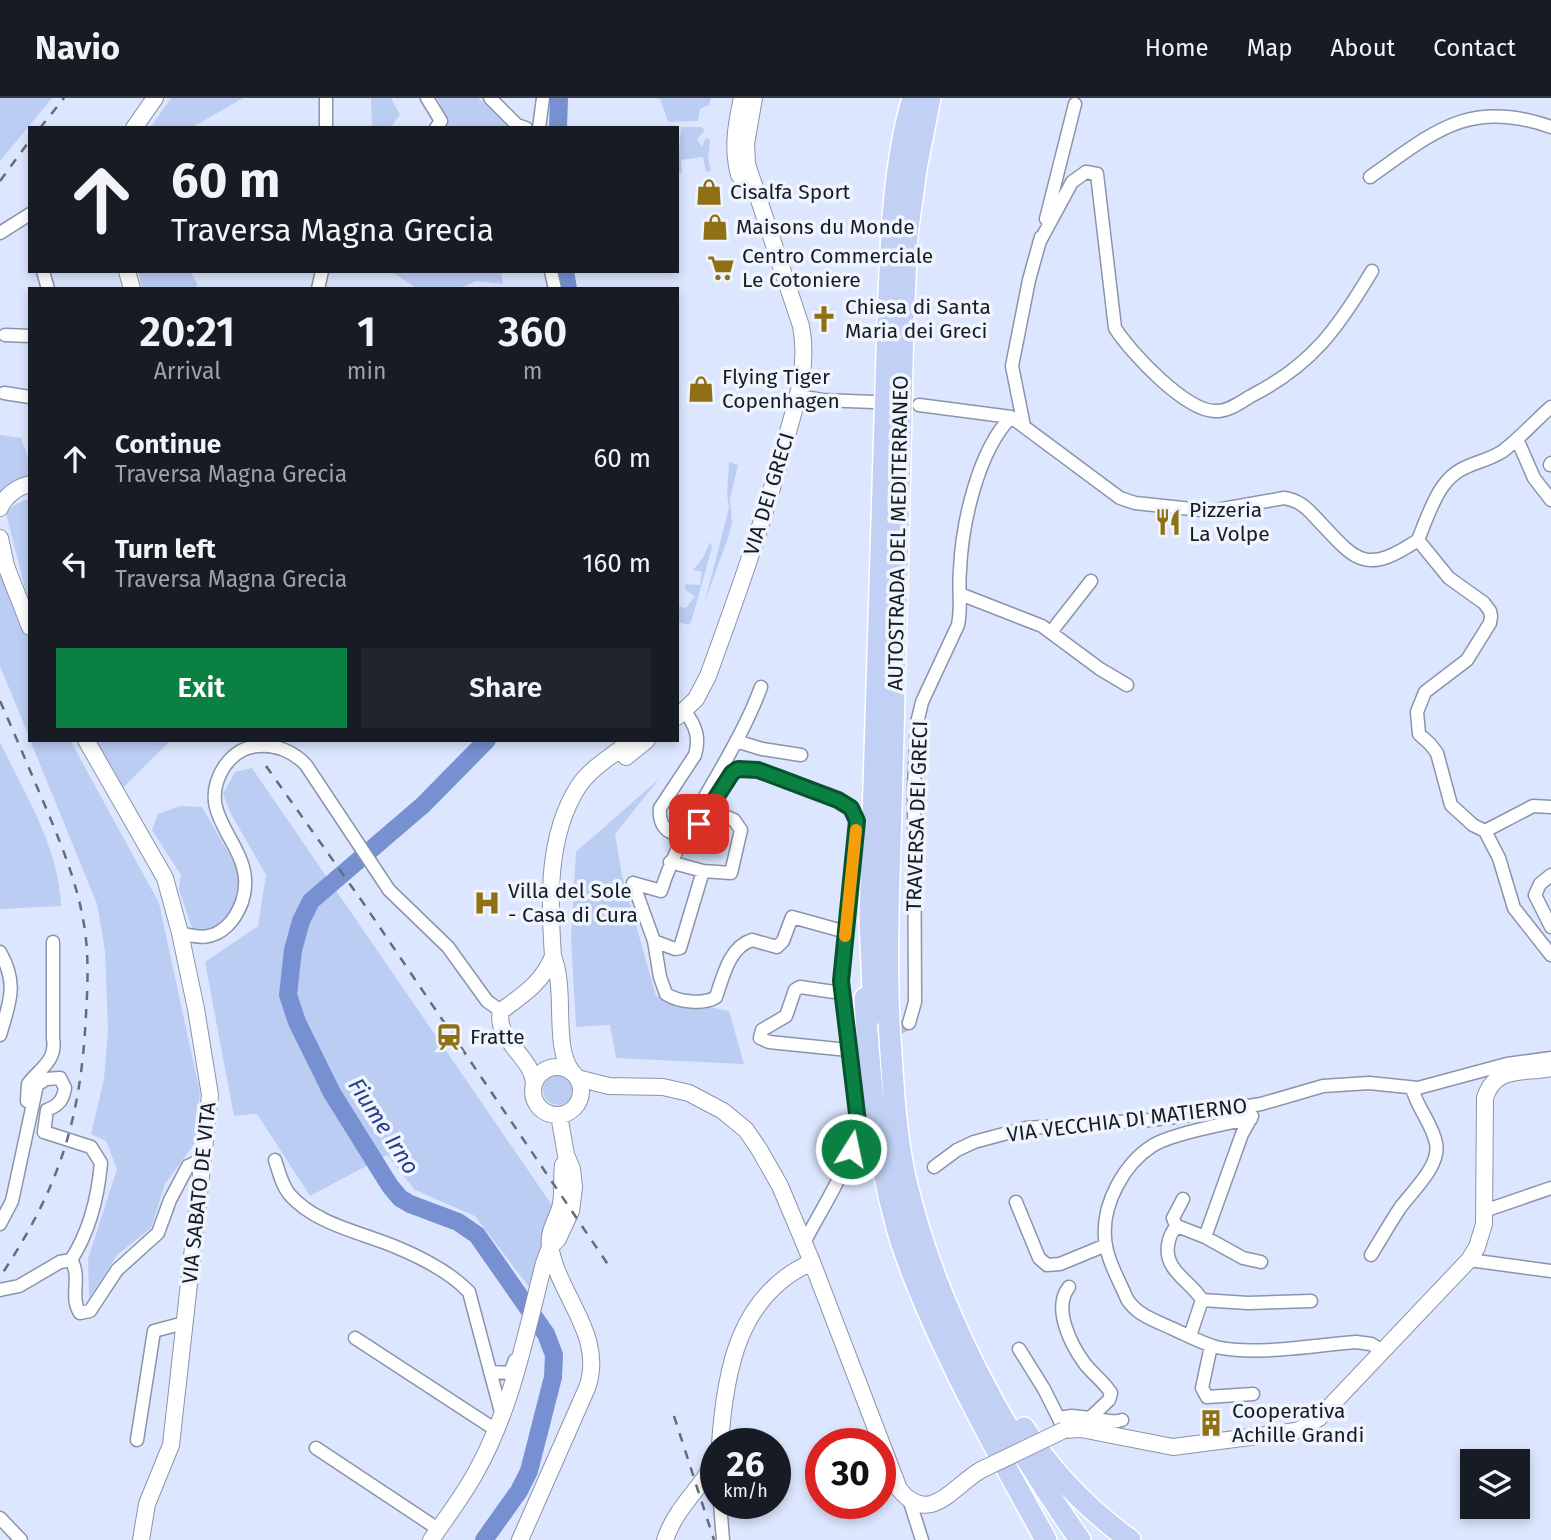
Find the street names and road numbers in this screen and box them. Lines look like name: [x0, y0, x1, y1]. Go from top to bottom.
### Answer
street label: AUTOSTRADA DEL MEDITERRANEO: [882, 375, 914, 691]
street label: VIA DEI GRECI: [738, 430, 800, 558]
street label: TRAVERSA DEI GRECI: [901, 720, 933, 912]
street label: VIA VECCHIA DI MATIERNO: [1005, 1092, 1249, 1148]
street label: VIA SABATO DE VITA: [177, 1101, 221, 1285]

